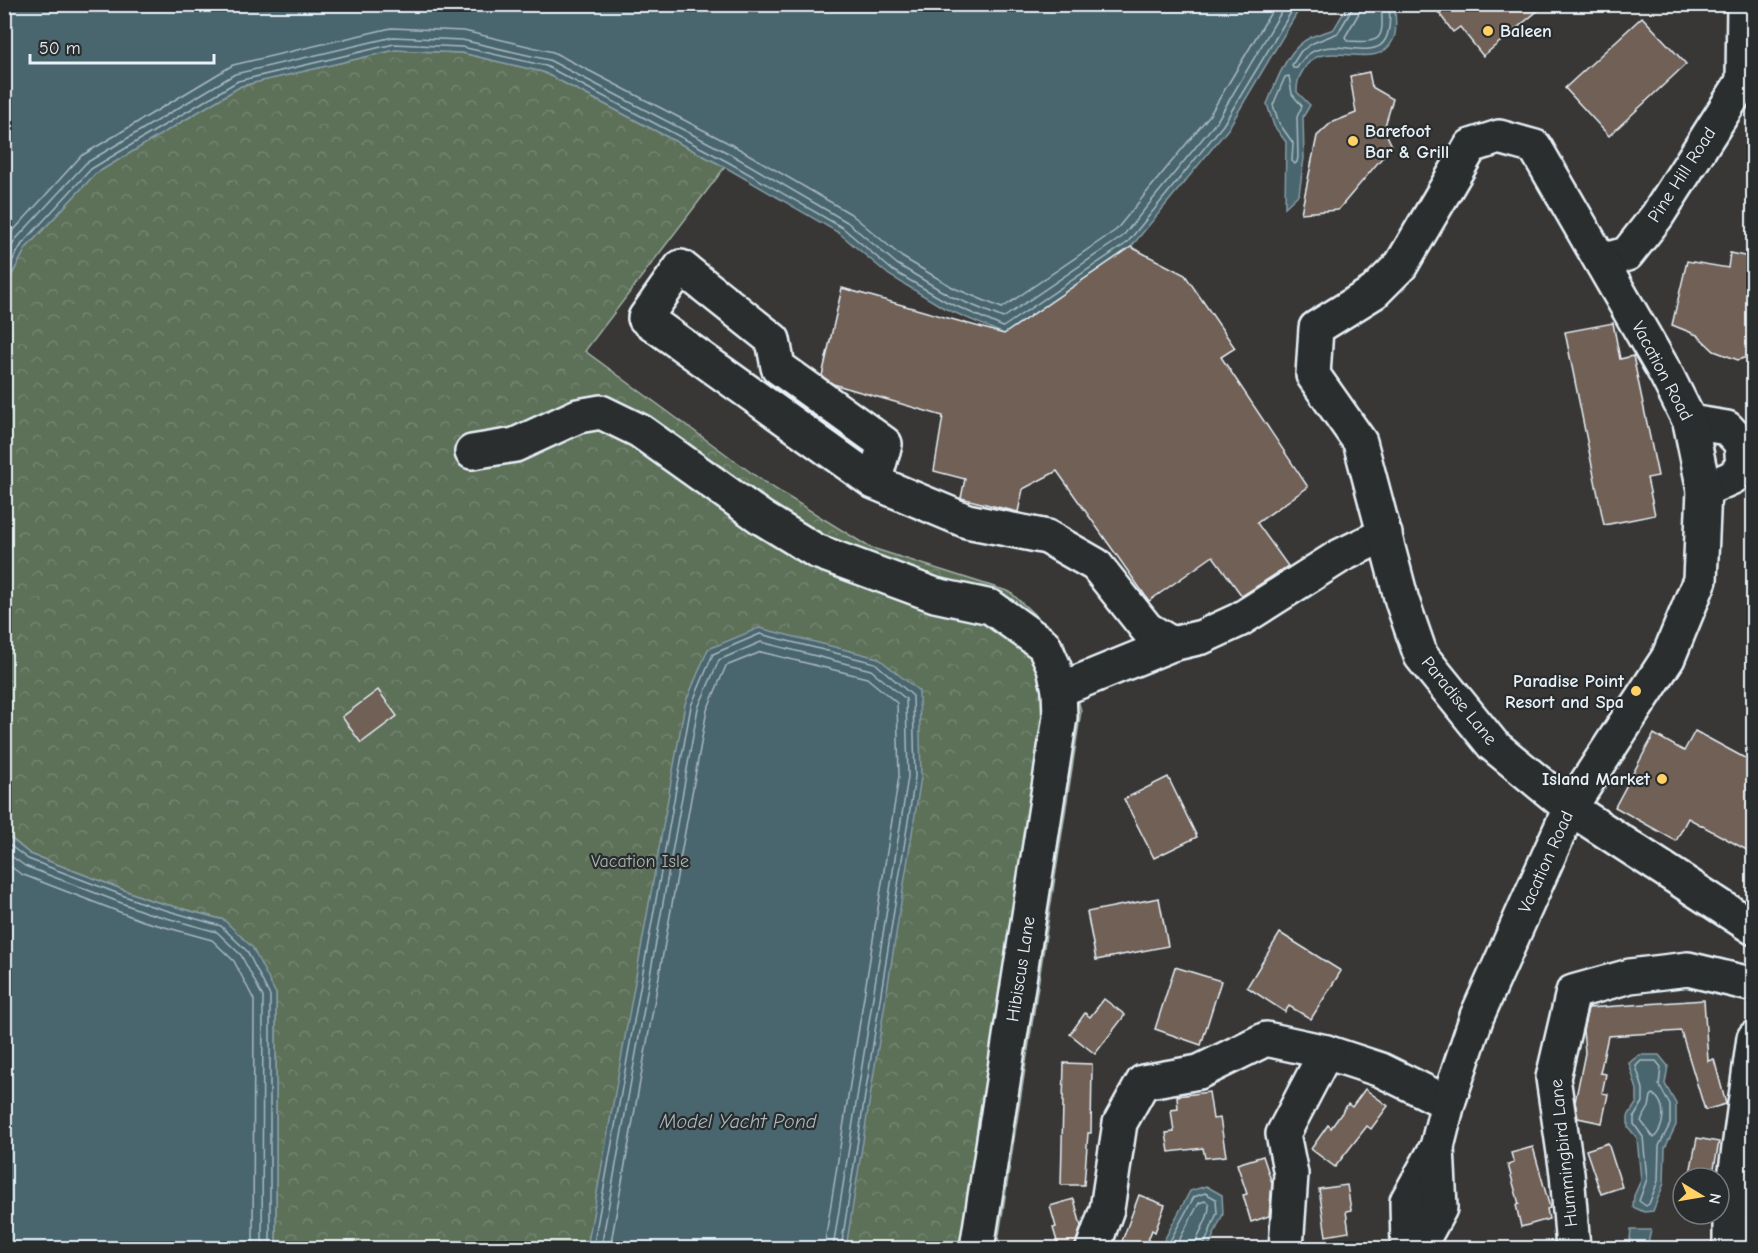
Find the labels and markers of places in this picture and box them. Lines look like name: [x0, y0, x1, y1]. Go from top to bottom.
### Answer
place label: Baleen: [1500, 21, 1552, 42]
marker: Baleen: [1481, 24, 1495, 38]
place label: Barefoot Bar & Grill: [1365, 121, 1449, 163]
marker: Barefoot Bar & Grill: [1346, 134, 1360, 148]
place label: Paradise Point Resort and Spa: [1505, 671, 1625, 713]
marker: Paradise Point Resort and Spa: [1629, 684, 1643, 698]
place label: Island Market: [1542, 769, 1651, 790]
marker: Island Market: [1655, 772, 1669, 786]

